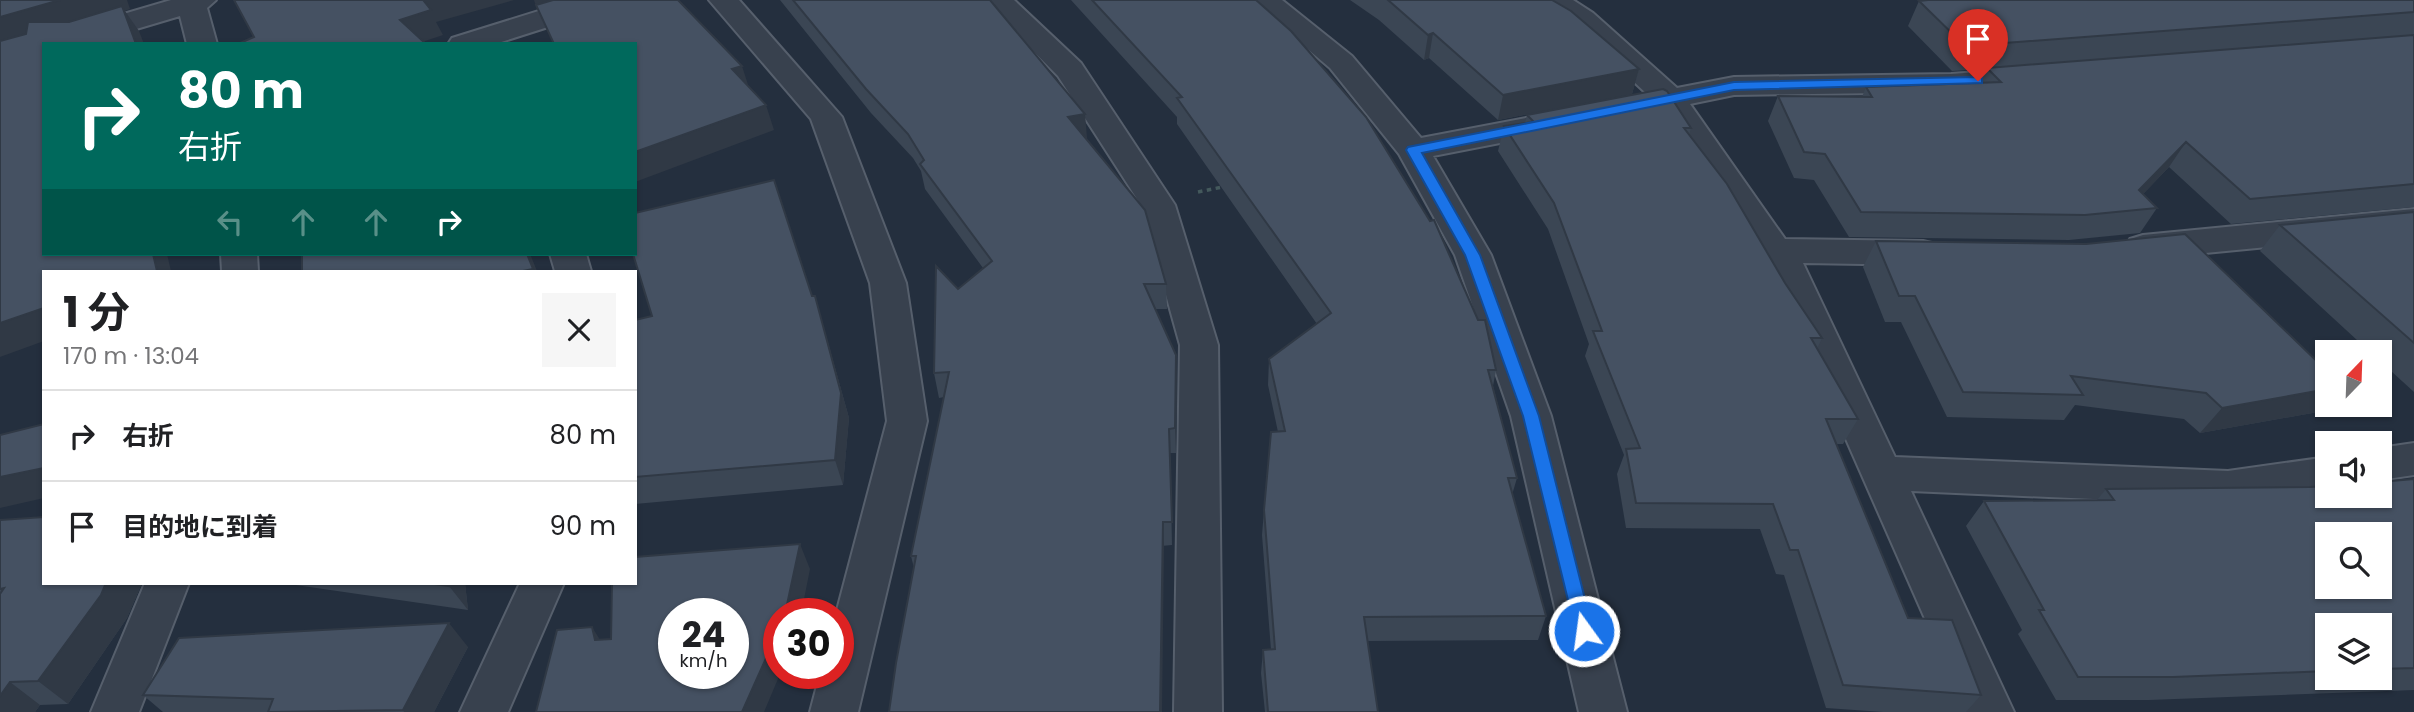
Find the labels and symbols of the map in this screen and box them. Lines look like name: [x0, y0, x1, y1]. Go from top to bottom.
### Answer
pin: [1948, 9, 2008, 81]
north arrow: [2315, 340, 2392, 416]
position arrow: [1547, 594, 1621, 668]
speed limit sign: 30: [763, 598, 854, 689]

